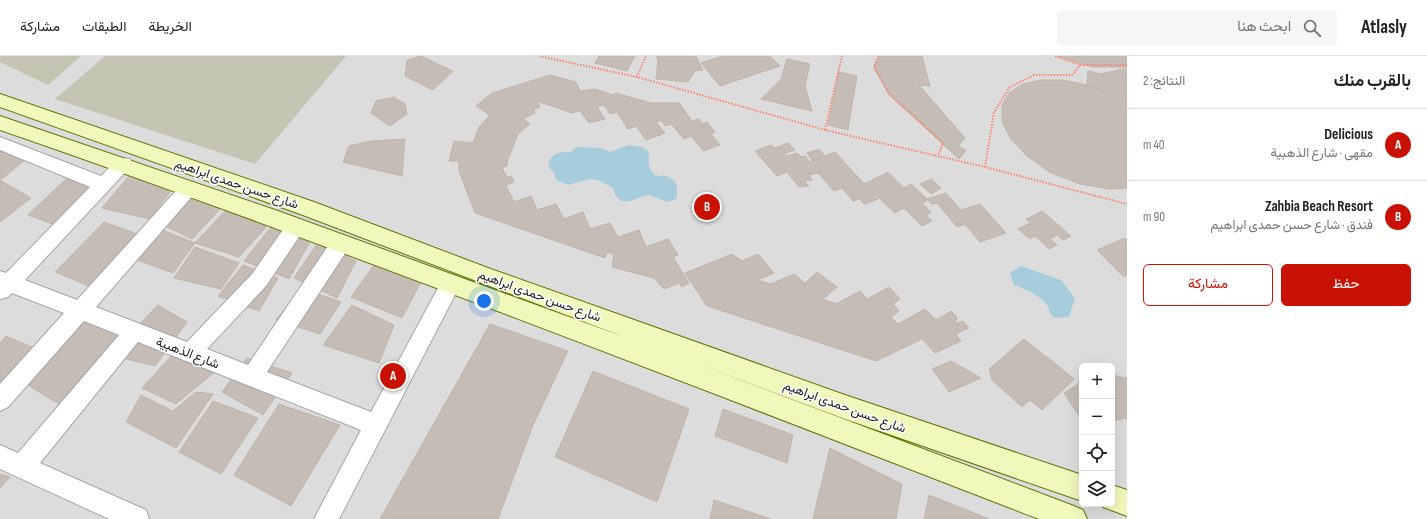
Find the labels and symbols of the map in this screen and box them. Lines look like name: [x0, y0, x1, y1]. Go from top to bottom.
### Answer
street label: شارع حسن حمدى ابراهيم: [172, 155, 301, 214]
pin: B: [694, 192, 720, 222]
street label: شارع حسن حمدى ابراهيم: [476, 266, 603, 327]
your location: [474, 291, 494, 311]
street label: شارع الذهبية: [153, 333, 222, 373]
pin: A: [380, 361, 406, 391]
street label: شارع حسن حمدى ابراهيم: [781, 377, 908, 438]

